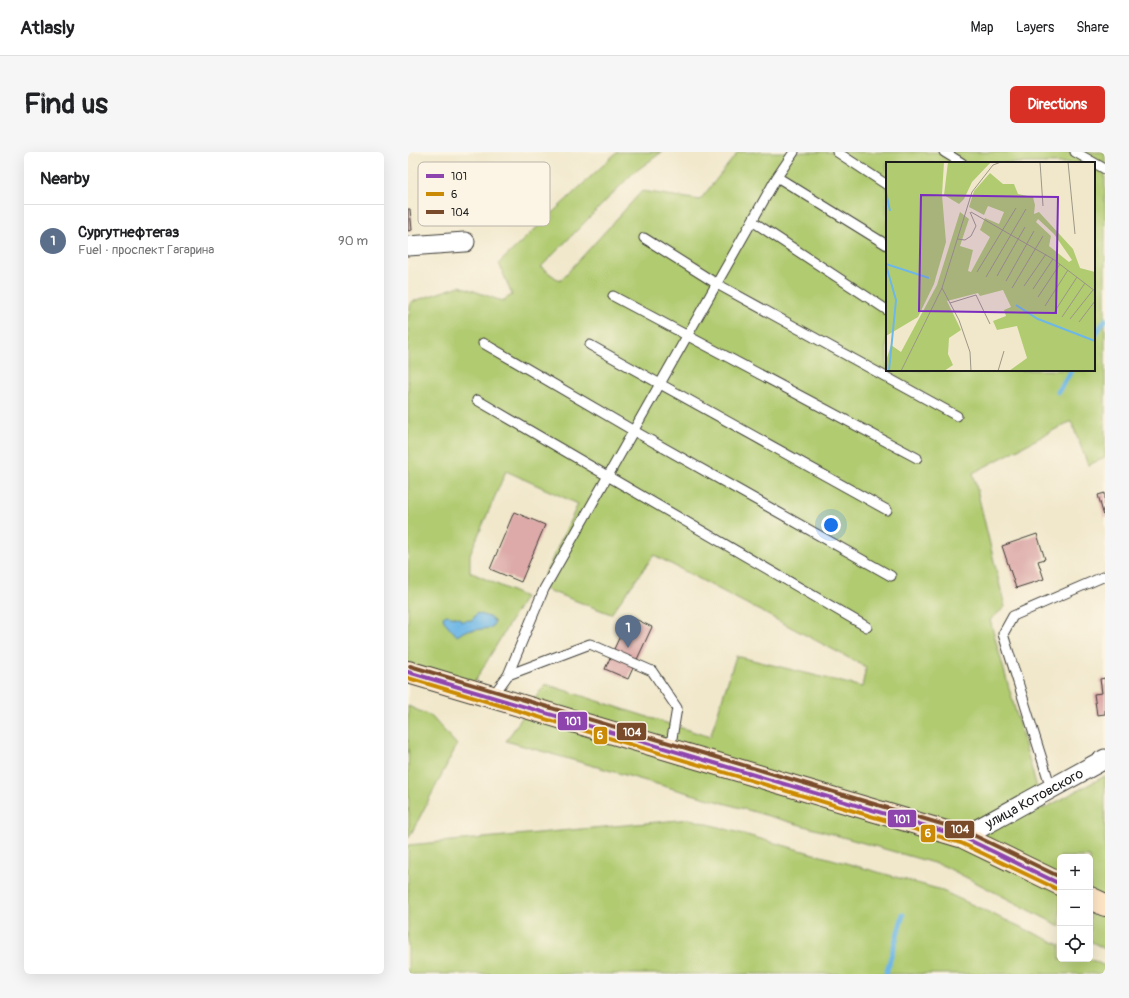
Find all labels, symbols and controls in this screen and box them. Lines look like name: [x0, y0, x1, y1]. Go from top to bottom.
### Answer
text: Atlasly: [20, 16, 74, 40]
text: Map: [971, 19, 994, 36]
text: Layers: [1016, 19, 1054, 36]
text: Share: [1076, 19, 1109, 36]
button: Directions: [1010, 86, 1105, 123]
text: Find us: [24, 87, 108, 122]
legend: [418, 162, 550, 226]
inset map: [886, 162, 1095, 371]
text: Nearby: [40, 168, 89, 189]
text: 101: [451, 170, 467, 183]
text: 6: [451, 188, 457, 201]
text: 104: [451, 206, 470, 219]
text: Сургутнефтегаз: [78, 223, 179, 242]
text: 1: [50, 233, 56, 249]
text: 90 m: [338, 233, 368, 249]
text: Fuel · проспект Гагарина: [78, 242, 214, 258]
your location: [821, 515, 841, 535]
pin: 1: [615, 615, 641, 648]
line badge: 101: [557, 711, 588, 731]
text: 101: [565, 715, 581, 728]
line badge: 104: [616, 722, 647, 741]
line badge: 6: [593, 726, 608, 745]
text: 104: [623, 726, 642, 739]
text: 6: [597, 729, 604, 742]
street label: улица Котовского: [981, 764, 1086, 832]
line badge: 101: [887, 809, 917, 828]
text: 101: [894, 813, 910, 826]
line badge: 104: [944, 820, 975, 839]
text: 104: [951, 823, 970, 836]
line badge: 6: [920, 824, 936, 843]
text: 6: [925, 827, 932, 840]
map controls: [1057, 854, 1093, 962]
button: +: [1057, 854, 1093, 890]
button: −: [1057, 890, 1093, 926]
button: locate: [1057, 926, 1093, 962]

